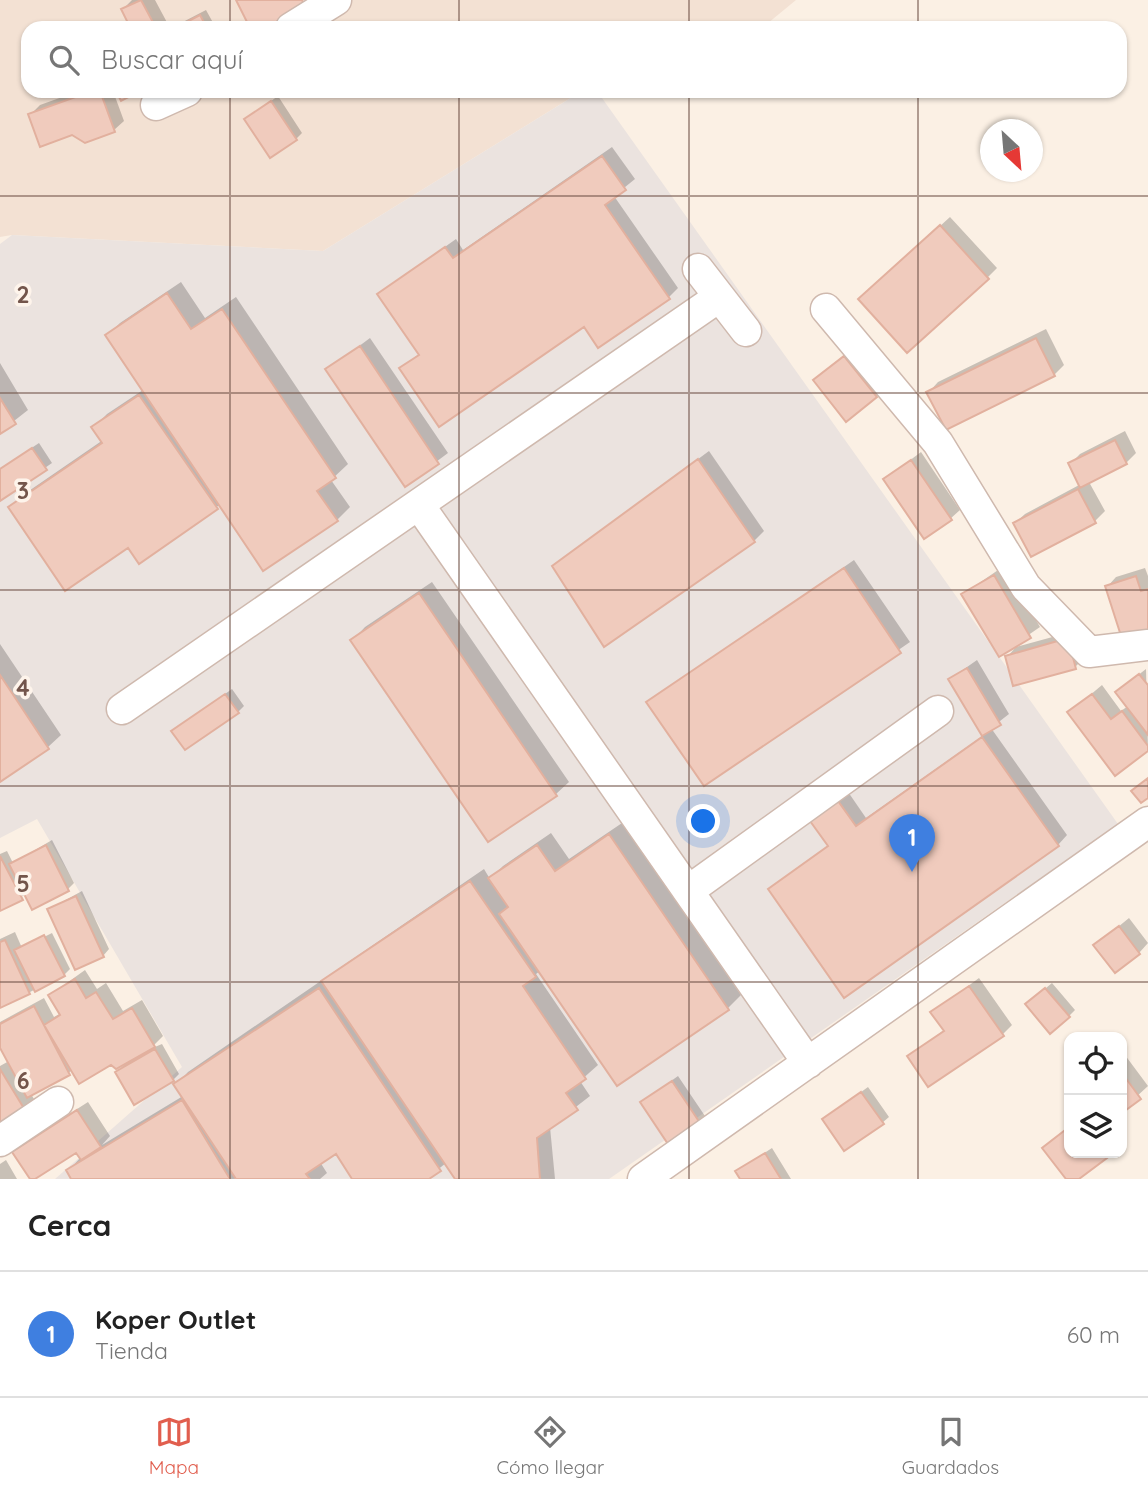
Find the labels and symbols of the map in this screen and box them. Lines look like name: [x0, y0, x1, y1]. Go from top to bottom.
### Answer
north arrow: [980, 119, 1043, 182]
text: 2: [16, 280, 30, 309]
text: 3: [17, 476, 29, 505]
text: 4: [16, 673, 30, 702]
your location: [686, 804, 720, 838]
pin: 1: [889, 814, 935, 872]
text: 5: [16, 869, 30, 898]
text: 6: [17, 1066, 29, 1095]

